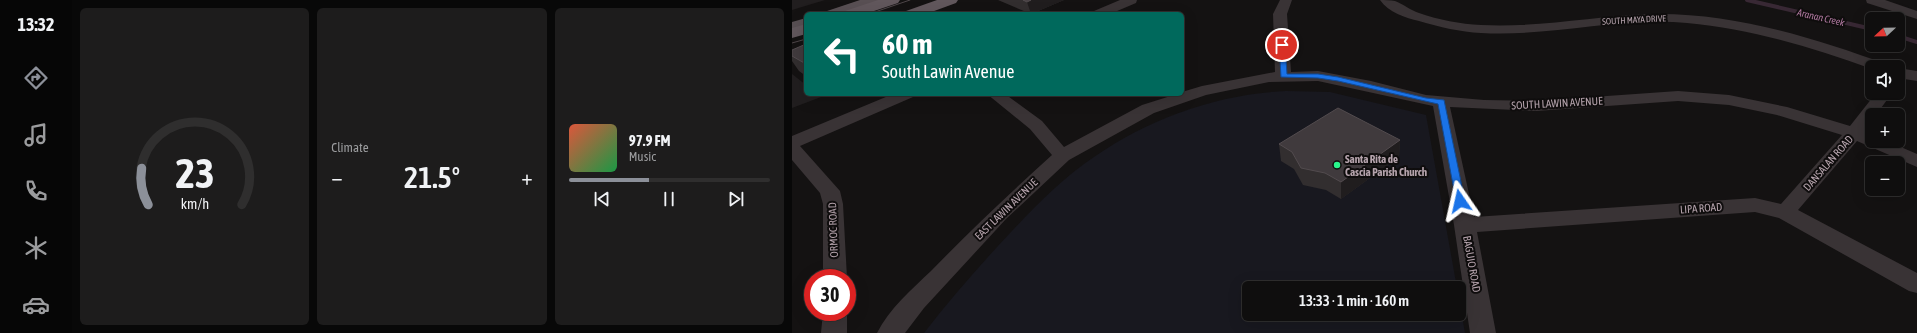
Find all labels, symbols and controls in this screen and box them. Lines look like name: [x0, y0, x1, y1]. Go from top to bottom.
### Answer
water label: Aranan Creek: [1795, 6, 1846, 28]
north arrow: [1865, 12, 1905, 52]
map controls: [1865, 12, 1905, 196]
street label: SOUTH MAYA DRIVE: [1602, 13, 1666, 27]
text: 13:32: [17, 14, 55, 35]
icon: left: [816, 28, 868, 80]
text: 60 m: [882, 28, 932, 60]
pin: [1265, 28, 1299, 62]
icon: arrive: [1271, 34, 1293, 56]
button: sound: [1865, 60, 1905, 100]
text: South Lawin Avenue: [882, 61, 1014, 82]
icon: directions: [22, 64, 50, 92]
street label: SOUTH LAWIN AVENUE: [1511, 95, 1603, 111]
button: +: [1865, 108, 1905, 148]
icon: music: [22, 121, 50, 149]
text: 97.9 FM: [629, 132, 671, 149]
street label: DANSALAN ROAD: [1801, 133, 1855, 193]
text: Climate: [331, 140, 369, 155]
text: 23: [175, 148, 214, 196]
text: Music: [629, 149, 656, 164]
place label: Santa Rita de Cascia Parish Church: [1345, 153, 1427, 178]
button: −: [1865, 156, 1905, 196]
text: 21.5°: [404, 160, 460, 194]
marker: Santa Rita de Cascia Parish Church: [1332, 160, 1342, 170]
text: −: [331, 164, 343, 190]
text: +: [521, 164, 533, 190]
street label: EAST LAWIN AVENUE: [972, 176, 1040, 242]
icon: phone: [22, 177, 50, 205]
position arrow: [1439, 180, 1481, 222]
icon: previous: [591, 188, 613, 210]
icon: pause: [658, 188, 680, 210]
icon: next: [725, 188, 747, 210]
text: km/h: [180, 195, 209, 211]
street label: LIPA ROAD: [1679, 201, 1723, 215]
street label: ORMOC ROAD: [826, 202, 840, 258]
icon: climate: [22, 234, 50, 262]
street label: BAGUIO ROAD: [1461, 235, 1483, 293]
speed limit sign: 30: [804, 269, 856, 321]
icon: car: [22, 291, 50, 319]
text: 13:33 · 1 min · 160 m: [1299, 292, 1409, 309]

